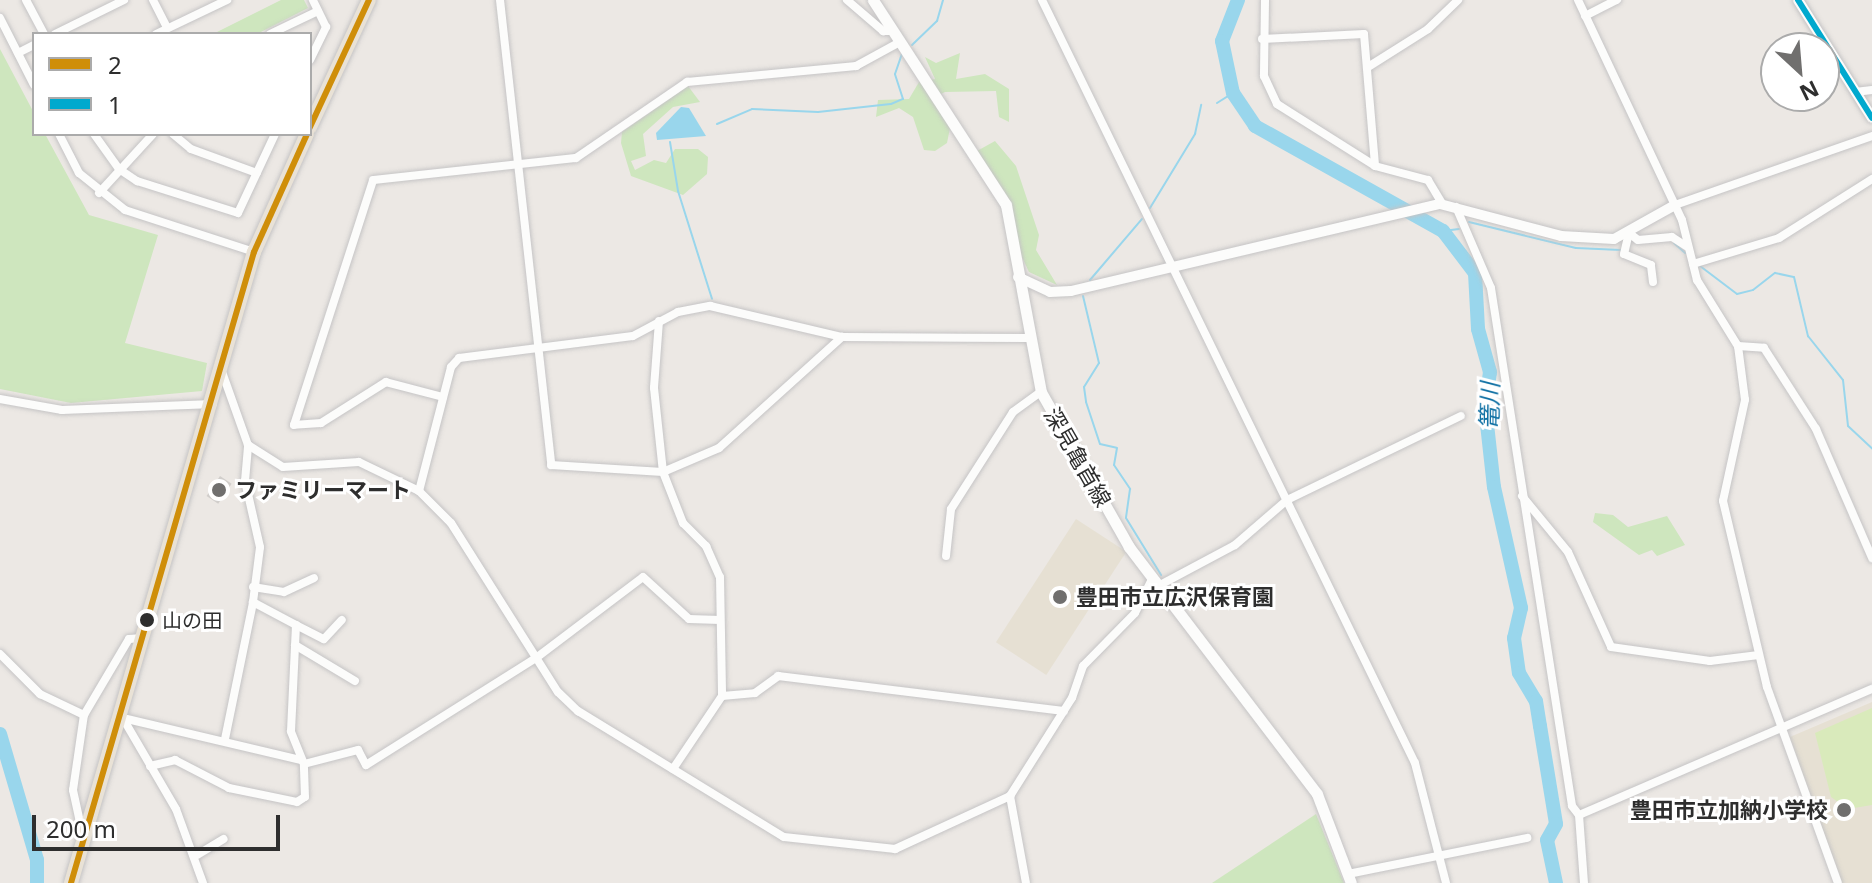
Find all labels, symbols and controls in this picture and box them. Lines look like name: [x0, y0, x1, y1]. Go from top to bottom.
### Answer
legend: [32, 32, 312, 136]
north arrow: [1760, 32, 1840, 112]
text: 2: [108, 48, 122, 81]
text: N: [1795, 74, 1824, 109]
text: 1: [108, 88, 122, 121]
water label: 篭川: [1474, 382, 1504, 430]
street label: 深見亀首線: [1039, 403, 1117, 511]
place label: ファミリーマート: [235, 477, 411, 503]
marker: ファミリーマート: [210, 481, 228, 499]
place label: 豊田市立広沢保育園: [1076, 584, 1274, 610]
marker: 豊田市立広沢保育園: [1051, 588, 1069, 606]
place label: 山の田: [162, 608, 222, 632]
marker: 山の田: [139, 612, 155, 628]
place label: 豊田市立加納小学校: [1630, 797, 1828, 823]
scale bar: [36, 799, 284, 849]
marker: 豊田市立加納小学校: [1835, 801, 1853, 819]
text: 200 m: [46, 812, 116, 845]

